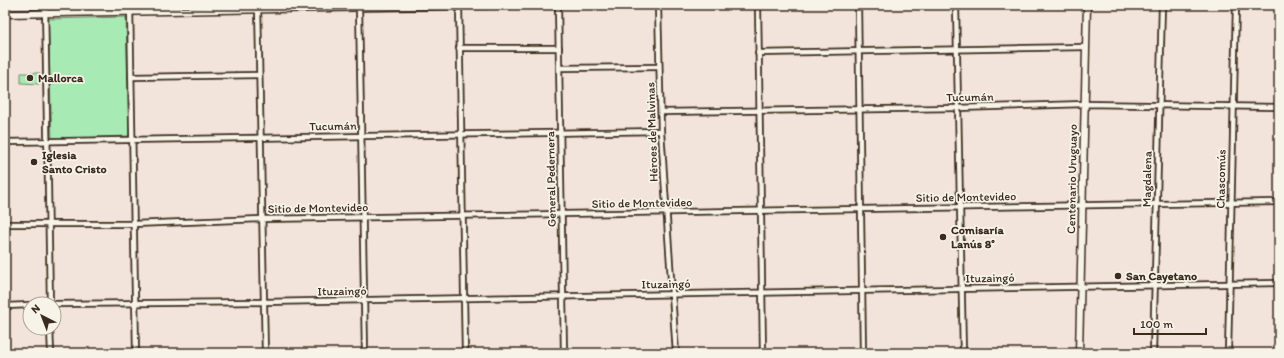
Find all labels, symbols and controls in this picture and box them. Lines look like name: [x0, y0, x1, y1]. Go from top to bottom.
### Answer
place label: Mallorca: [38, 71, 84, 85]
marker: Mallorca: [25, 73, 35, 83]
street label: Héroes de Malvinas: [643, 82, 661, 182]
street label: Tucumán: [946, 90, 994, 104]
street label: Tucumán: [309, 119, 357, 133]
street label: Centenario Uruguayo: [1064, 124, 1080, 234]
street label: General Pedernera: [543, 130, 559, 227]
place label: Iglesia Santo Cristo: [42, 148, 107, 176]
street label: Chascomús: [1213, 149, 1229, 209]
street label: Magdalena: [1140, 150, 1155, 207]
marker: Iglesia Santo Cristo: [29, 157, 39, 167]
street label: Sitio de Montevideo: [916, 189, 1016, 205]
street label: Sitio de Montevideo: [592, 195, 692, 211]
street label: Sitio de Montevideo: [268, 200, 368, 216]
place label: Comisaría Lanús 8°: [951, 223, 1004, 251]
marker: Comisaría Lanús 8°: [938, 232, 948, 242]
place label: San Cayetano: [1126, 269, 1197, 284]
street label: Ituzaingó: [965, 271, 1015, 285]
marker: San Cayetano: [1113, 271, 1123, 281]
street label: Ituzaingó: [641, 277, 691, 291]
street label: Ituzaingó: [317, 284, 367, 298]
north arrow: [22, 296, 62, 336]
text: N: [29, 302, 43, 316]
scale bar: [1134, 310, 1206, 336]
text: 100 m: [1140, 317, 1173, 331]

